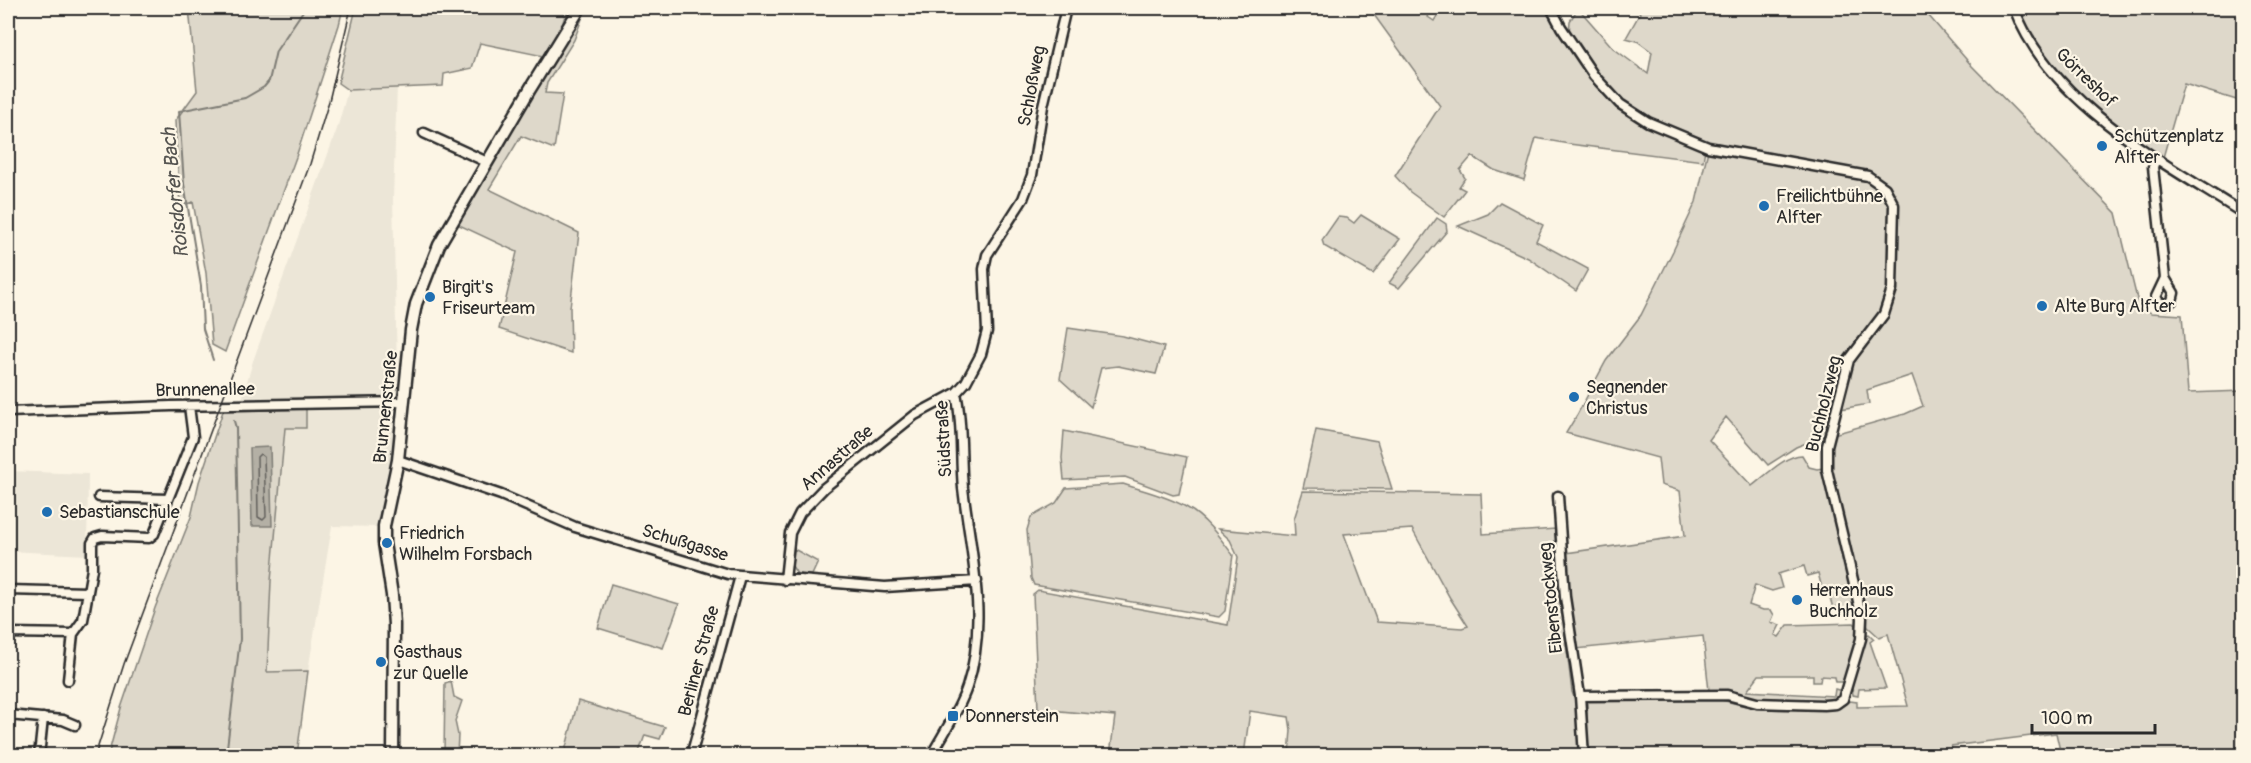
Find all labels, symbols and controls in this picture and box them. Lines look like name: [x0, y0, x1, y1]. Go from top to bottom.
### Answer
street label: Görreshof: [2050, 43, 2122, 113]
street label: Schloßweg: [1013, 44, 1051, 128]
water label: Roisdorfer Bach: [156, 125, 194, 259]
place label: Schützenplatz Alfter: [2114, 125, 2224, 169]
marker: Schützenplatz Alfter: [2095, 139, 2109, 153]
place label: Freilichtbühne Alfter: [1776, 185, 1883, 229]
marker: Freilichtbühne Alfter: [1757, 199, 1771, 213]
place label: Birgit's Friseurteam: [442, 276, 535, 320]
marker: Birgit's Friseurteam: [423, 290, 437, 304]
place label: Alte Burg Alfter: [2054, 295, 2175, 318]
marker: Alte Burg Alfter: [2035, 299, 2049, 313]
street label: Brunnenstraße: [369, 349, 403, 464]
street label: Buchholzweg: [1801, 353, 1847, 455]
place label: Segnender Christus: [1586, 376, 1668, 420]
street label: Brunnenallee: [155, 378, 255, 402]
marker: Segnender Christus: [1567, 390, 1581, 404]
street label: Südstraße: [930, 400, 958, 478]
street label: Annastraße: [796, 420, 878, 496]
place label: Sebastianschule: [59, 501, 180, 524]
marker: Sebastianschule: [40, 505, 54, 519]
street label: Schußgasse: [639, 519, 731, 567]
place label: Friedrich Wilhelm Forsbach: [399, 522, 532, 566]
marker: Friedrich Wilhelm Forsbach: [380, 536, 394, 550]
street label: Eibenstockweg: [1534, 541, 1568, 655]
place label: Herrenhaus Buchholz: [1809, 579, 1893, 623]
marker: Herrenhaus Buchholz: [1790, 593, 1804, 607]
street label: Berliner Straße: [673, 603, 725, 719]
place label: Gasthaus zur Quelle: [393, 641, 468, 685]
marker: Gasthaus zur Quelle: [374, 655, 388, 669]
scale bar: [2032, 697, 2155, 735]
place label: Donnerstein: [965, 705, 1059, 728]
text: 100 m: [2041, 707, 2093, 730]
marker: Donnerstein: [946, 709, 960, 723]

